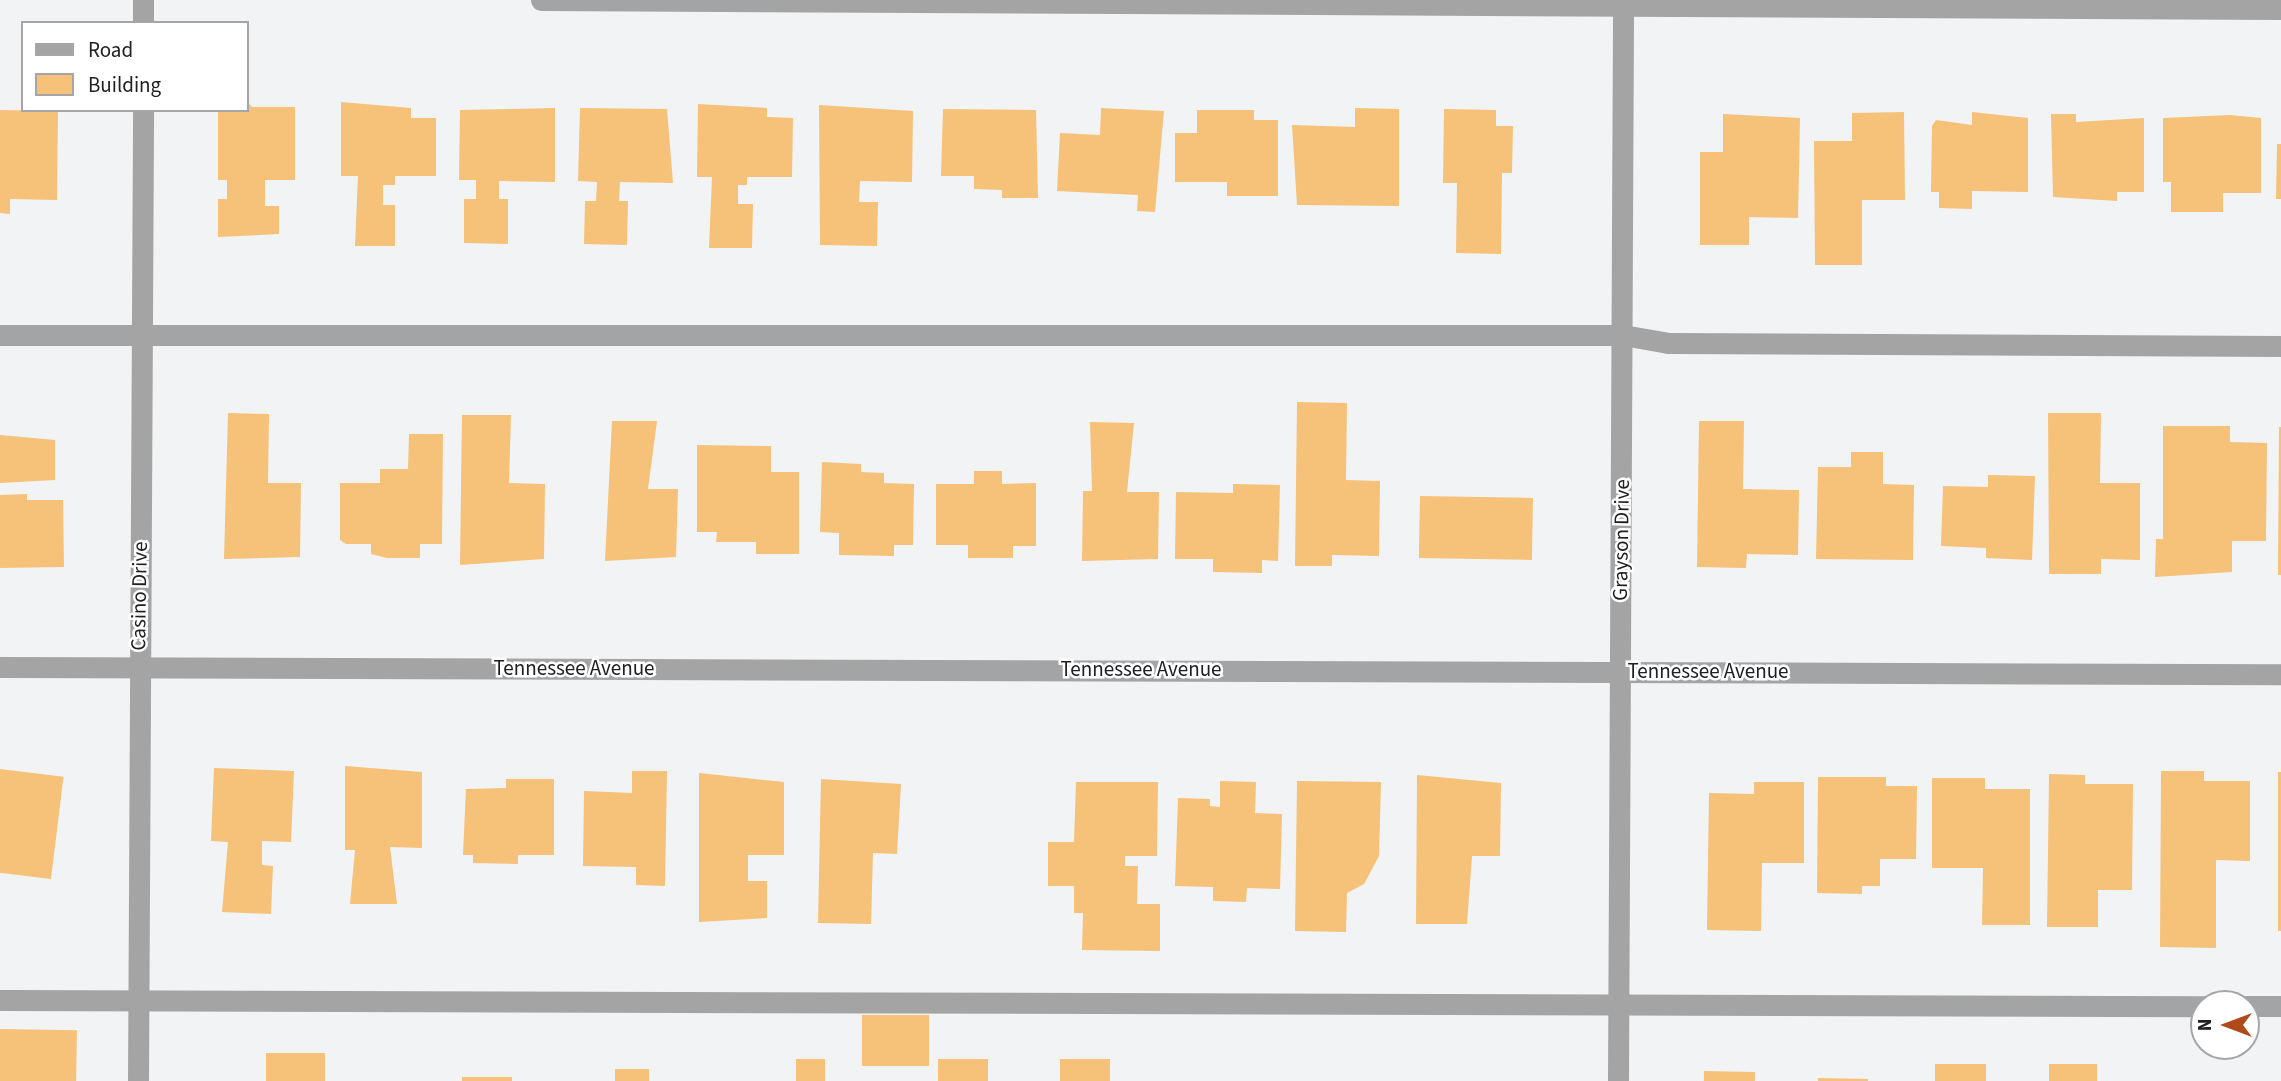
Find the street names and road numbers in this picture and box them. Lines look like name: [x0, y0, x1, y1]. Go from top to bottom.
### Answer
street label: Grayson Drive: [1607, 479, 1635, 601]
street label: Casino Drive: [125, 541, 153, 651]
street label: Tennessee Avenue: [493, 655, 655, 681]
street label: Tennessee Avenue: [1060, 656, 1222, 682]
street label: Tennessee Avenue: [1627, 658, 1789, 684]

